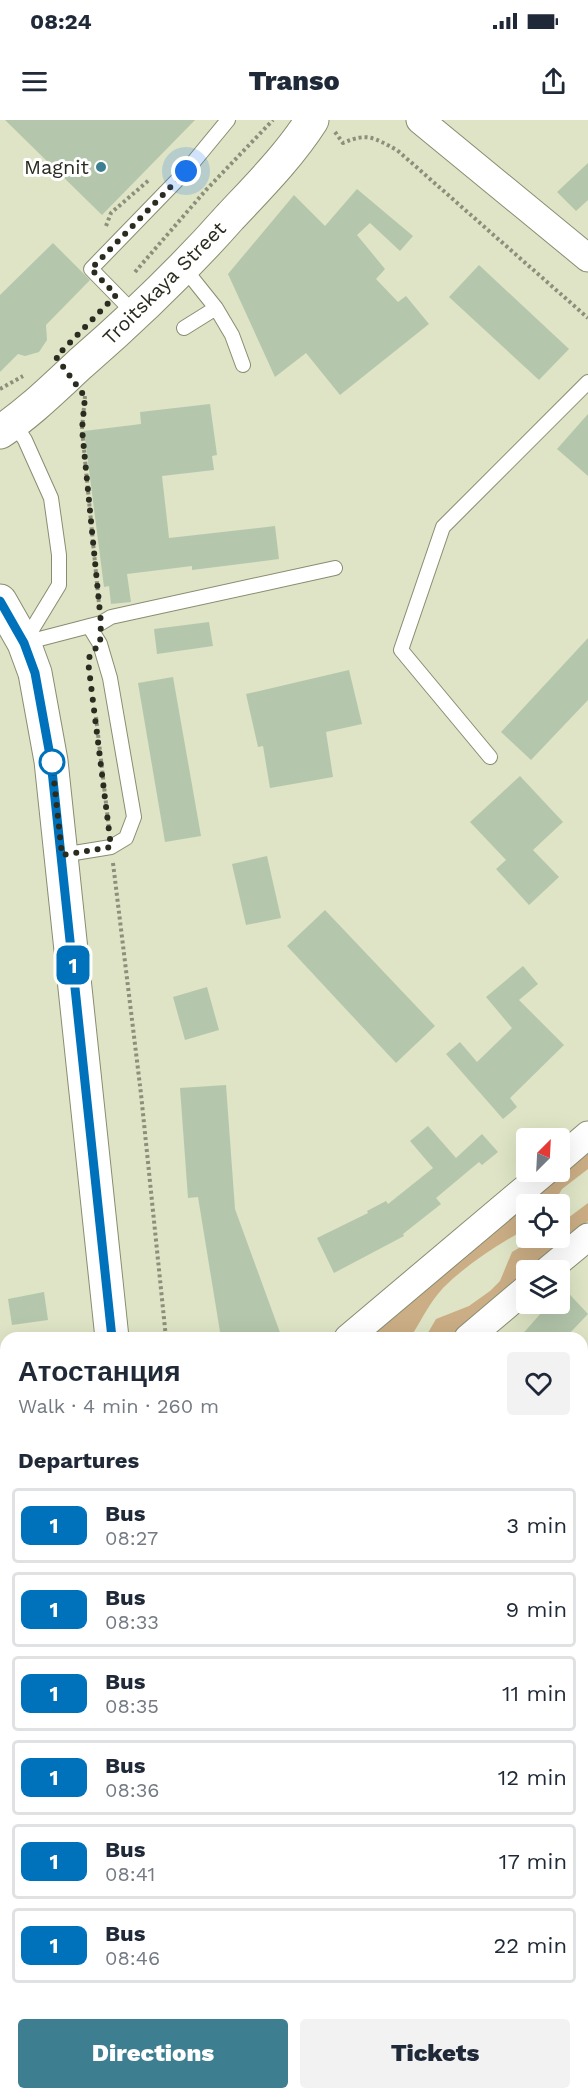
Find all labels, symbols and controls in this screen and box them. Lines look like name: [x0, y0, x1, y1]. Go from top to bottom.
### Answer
text: 08:24: [30, 9, 92, 34]
icon: menu: [18, 65, 51, 98]
text: Transo: [248, 65, 340, 97]
icon: share: [537, 65, 570, 98]
place label: Magnit: [24, 155, 90, 179]
your location: [171, 156, 201, 186]
marker: Magnit: [94, 160, 108, 174]
street label: Troitskaya Street: [97, 216, 231, 350]
unlabelled marker: [39, 749, 65, 775]
line badge: 1: [54, 946, 92, 984]
text: 1: [68, 953, 78, 978]
north arrow: [516, 1128, 570, 1182]
map controls: [516, 1128, 570, 1314]
button: locate: [516, 1194, 570, 1248]
button: layers: [516, 1260, 570, 1314]
button: heart: [507, 1352, 570, 1415]
text: Атостанция: [18, 1355, 180, 1388]
text: Walk · 4 min · 260 m: [18, 1394, 219, 1418]
text: Departures: [18, 1448, 139, 1473]
text: Bus: [105, 1501, 145, 1526]
text: 1: [49, 1513, 59, 1538]
text: 3 min: [506, 1513, 567, 1538]
text: 08:27: [105, 1526, 158, 1550]
text: Bus: [105, 1585, 145, 1610]
text: 1: [49, 1597, 59, 1622]
text: 9 min: [505, 1597, 567, 1622]
text: 08:33: [105, 1610, 159, 1634]
text: Bus: [105, 1669, 145, 1694]
text: 1: [49, 1681, 59, 1706]
text: 11 min: [502, 1681, 567, 1706]
text: 08:35: [105, 1694, 159, 1718]
text: Bus: [105, 1753, 145, 1778]
text: 1: [49, 1765, 59, 1790]
text: 12 min: [498, 1765, 567, 1790]
text: 08:36: [105, 1778, 160, 1802]
text: Bus: [105, 1837, 145, 1862]
text: 1: [49, 1849, 59, 1874]
text: 17 min: [499, 1849, 567, 1874]
text: 08:41: [105, 1862, 155, 1886]
text: Bus: [105, 1921, 145, 1946]
text: 1: [49, 1933, 59, 1958]
text: 22 min: [493, 1933, 567, 1958]
text: 08:46: [105, 1946, 160, 1970]
button: Directions: [18, 2019, 288, 2088]
button: Tickets: [300, 2019, 570, 2088]

